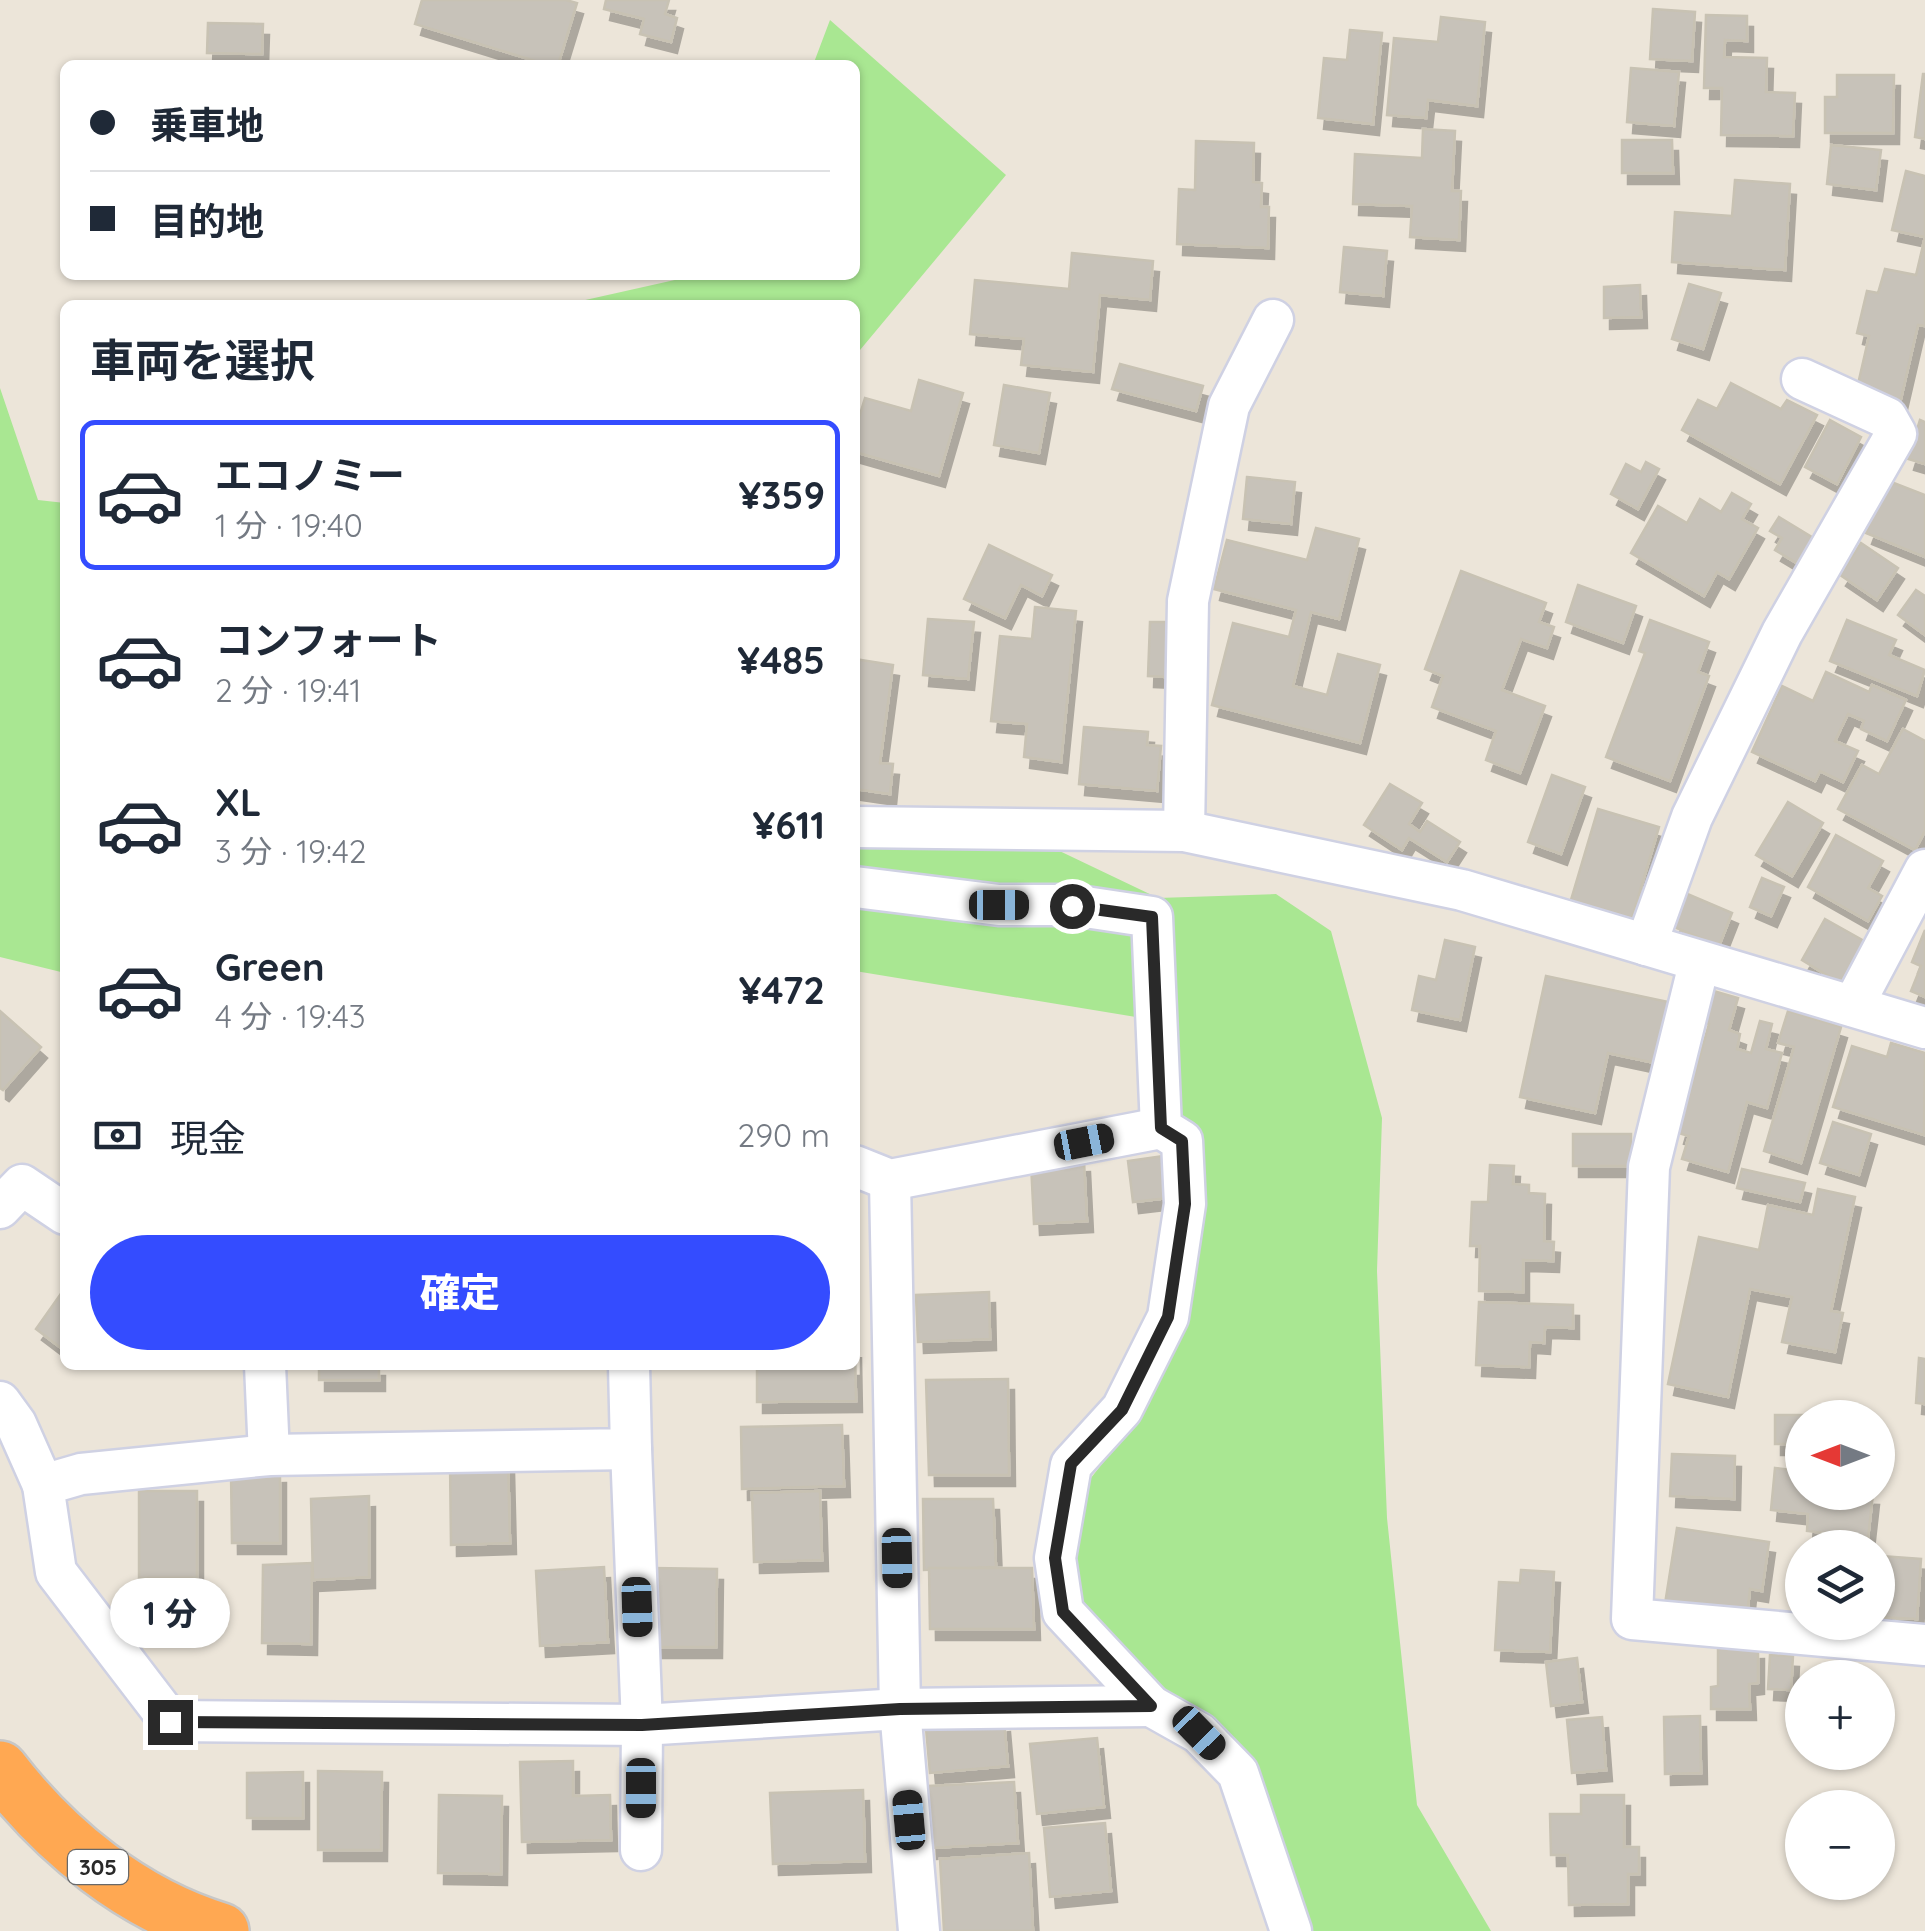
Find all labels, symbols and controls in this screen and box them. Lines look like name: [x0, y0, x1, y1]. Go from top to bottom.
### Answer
text: 乗車地: [150, 101, 264, 149]
text: 目的地: [150, 197, 264, 245]
text: 車両を選択: [90, 332, 315, 388]
icon: car: [95, 450, 185, 540]
text: エコノミー: [215, 451, 405, 499]
text: ¥359: [738, 471, 825, 519]
text: 1 分 · 19:40: [215, 505, 363, 545]
icon: car: [95, 615, 185, 705]
text: コンフォート: [215, 616, 442, 664]
text: ¥485: [737, 636, 825, 684]
text: 2 分 · 19:41: [215, 670, 361, 710]
text: XL: [215, 778, 261, 826]
icon: car: [95, 780, 185, 870]
text: ¥611: [753, 801, 825, 849]
text: 3 分 · 19:42: [215, 831, 367, 871]
route start: [1050, 884, 1095, 929]
car: [969, 890, 1029, 920]
text: Green: [215, 943, 325, 991]
icon: car: [95, 945, 185, 1035]
text: ¥472: [739, 966, 825, 1014]
text: 4 分 · 19:43: [215, 996, 366, 1036]
icon: cash: [90, 1108, 145, 1163]
text: 現金: [170, 1114, 246, 1162]
text: 290 m: [737, 1115, 830, 1155]
car: [1052, 1122, 1116, 1162]
button: 確定: [90, 1235, 830, 1350]
north arrow: [1785, 1400, 1895, 1510]
map controls: [1785, 1400, 1895, 1900]
car: [881, 1528, 913, 1588]
button: layers: [1785, 1530, 1895, 1640]
car: [621, 1576, 653, 1638]
callout: 1 分: [110, 1577, 230, 1647]
text: 1 分: [143, 1593, 197, 1633]
button: +: [1785, 1660, 1895, 1770]
route end: [148, 1700, 193, 1745]
car: [1167, 1701, 1231, 1765]
car: [626, 1758, 656, 1818]
car: [891, 1789, 927, 1851]
button: −: [1785, 1790, 1895, 1900]
road number: 305: [68, 1850, 128, 1884]

